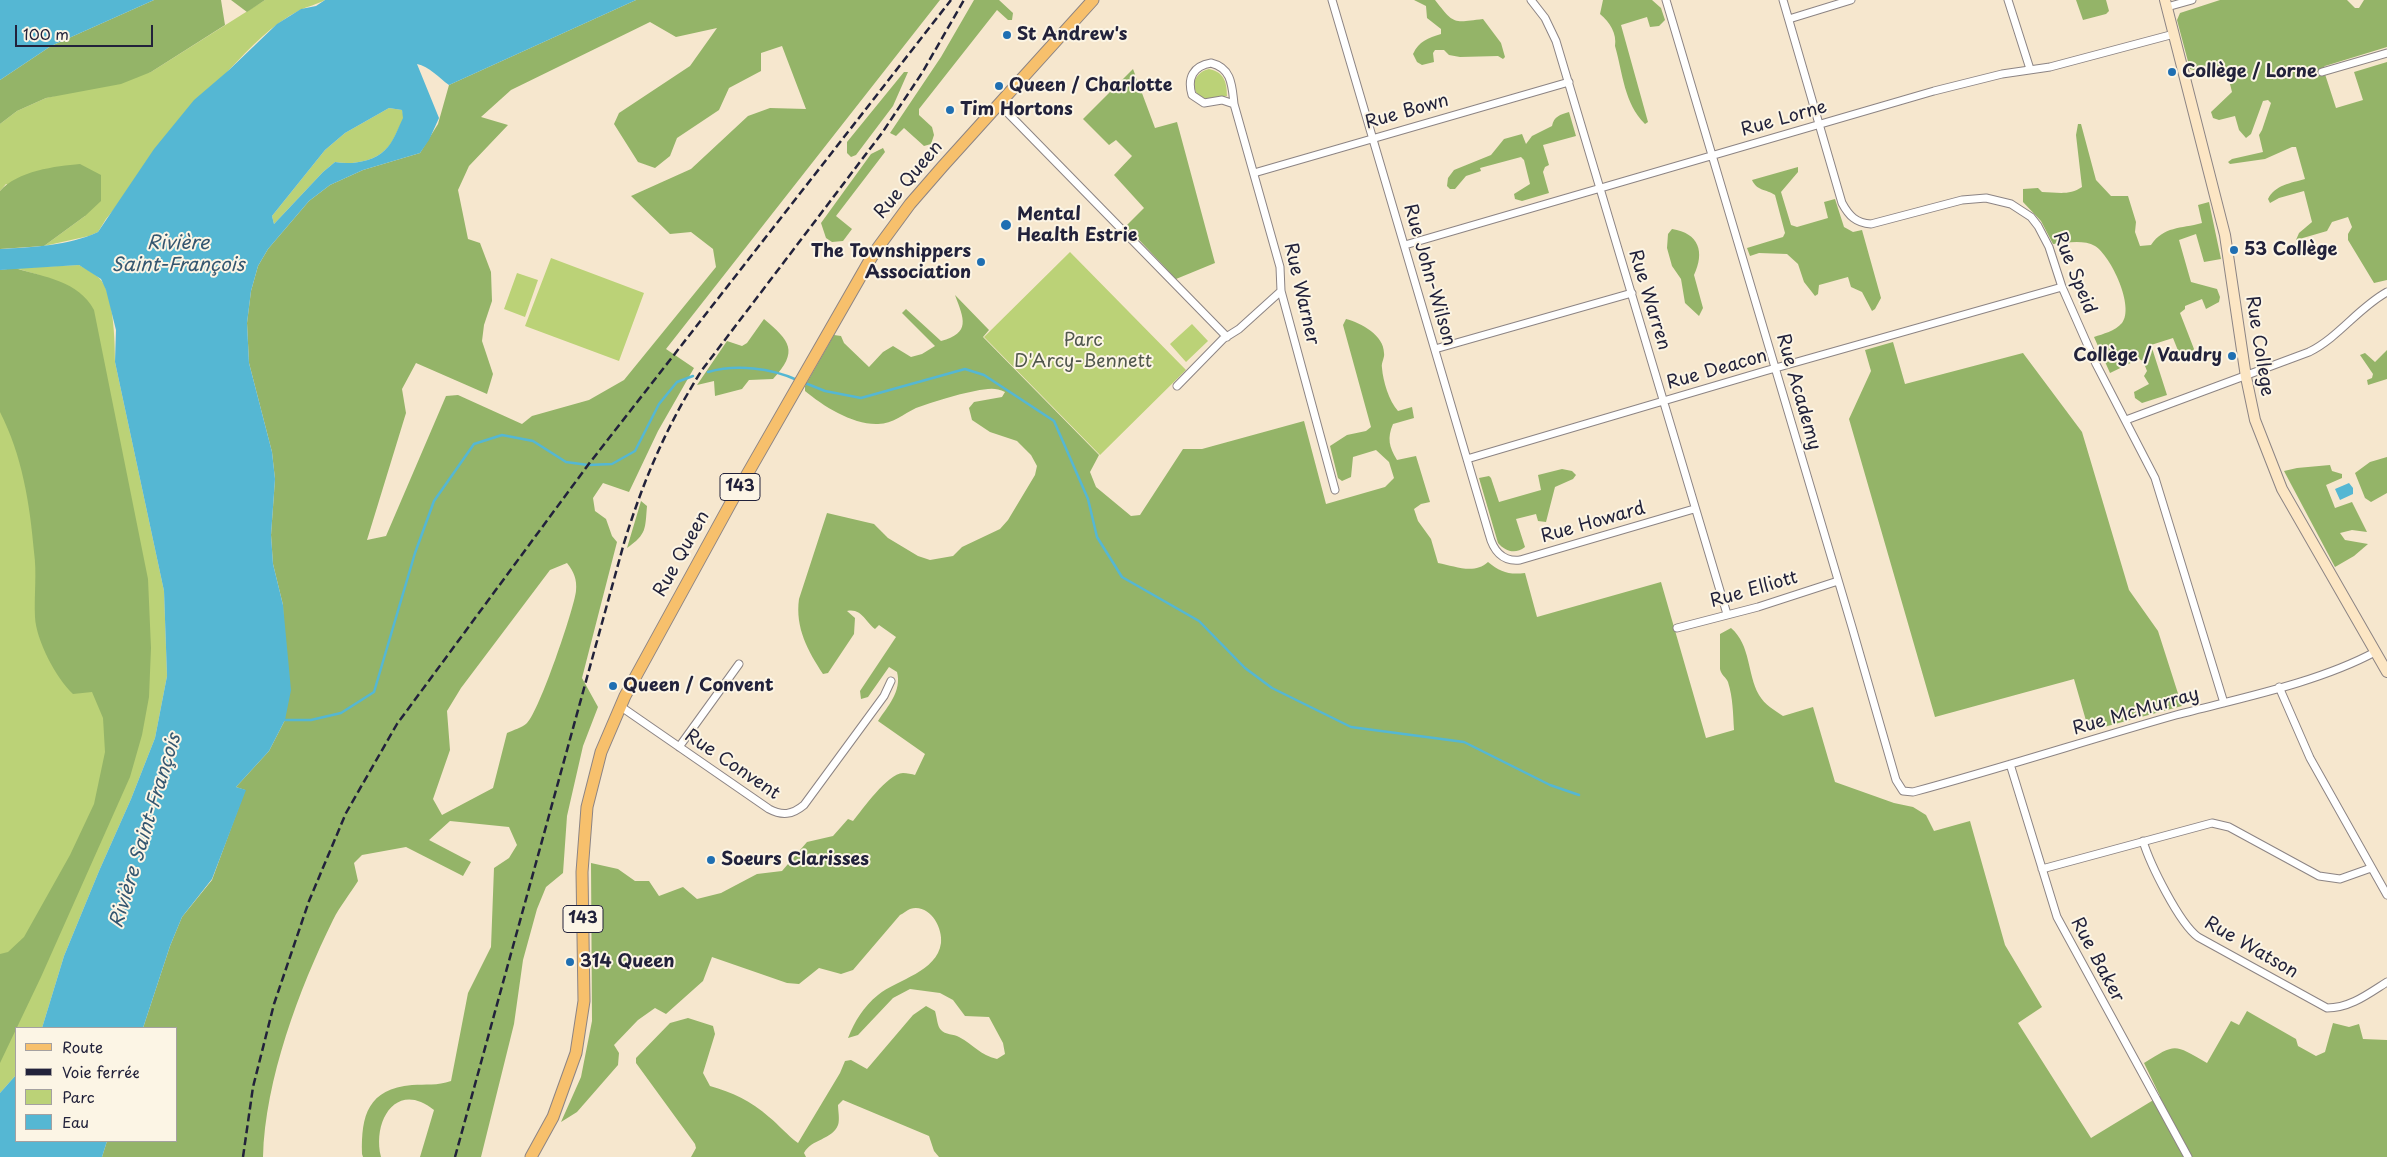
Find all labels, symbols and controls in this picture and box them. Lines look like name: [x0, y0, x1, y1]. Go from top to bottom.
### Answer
scale bar: [18, 15, 155, 47]
text: 100 m: [23, 22, 69, 45]
place label: St Andrew's: [1017, 24, 1127, 46]
marker: St Andrew's: [1001, 29, 1013, 41]
place label: Collège / Lorne: [2182, 61, 2317, 83]
marker: Collège / Lorne: [2166, 66, 2178, 78]
place label: Queen / Charlotte: [1009, 75, 1173, 97]
marker: Queen / Charlotte: [993, 80, 1005, 92]
street label: Rue Bown: [1363, 90, 1451, 134]
street label: Rue Lorne: [1738, 96, 1830, 142]
place label: Tim Hortons: [960, 99, 1073, 121]
marker: Tim Hortons: [944, 104, 956, 116]
street label: Rue Queen: [870, 137, 948, 223]
street label: Rue John-Wilson: [1398, 201, 1460, 349]
place label: Mental Health Estrie: [1017, 204, 1137, 246]
marker: Mental Health Estrie: [999, 218, 1013, 232]
street label: Rue Speid: [2048, 229, 2100, 317]
water label: Rivière Saint-François: [112, 233, 244, 277]
place label: 53 Collège: [2244, 239, 2337, 261]
place label: The Townshippers Association: [811, 241, 971, 284]
street label: Rue Warner: [1279, 241, 1323, 347]
marker: 53 Collège: [2228, 244, 2240, 256]
street label: Rue Warren: [1624, 247, 1674, 353]
marker: The Townshippers Association: [975, 256, 987, 268]
street label: Rue College: [2240, 294, 2278, 398]
park label: Parc D'Arcy-Bennett: [1014, 330, 1152, 372]
street label: Rue Academy: [1771, 331, 1825, 453]
street label: Rue Deacon: [1664, 345, 1770, 395]
place label: Collège / Vaudry: [2073, 345, 2222, 367]
marker: Collège / Vaudry: [2226, 350, 2238, 362]
road number: 143: [720, 474, 760, 501]
street label: Rue Howard: [1538, 498, 1648, 548]
street label: Rue Queen: [649, 507, 715, 601]
street label: Rue Elliott: [1708, 567, 1800, 613]
place label: Queen / Convent: [623, 675, 774, 697]
marker: Queen / Convent: [607, 680, 619, 692]
street label: Rue McMurray: [2070, 684, 2202, 740]
street label: Rue Convent: [680, 725, 784, 805]
water label: Rivière Saint-François: [106, 731, 186, 931]
place label: Soeurs Clarisses: [721, 849, 869, 871]
marker: Soeurs Clarisses: [705, 854, 717, 866]
road number: 143: [563, 906, 603, 932]
street label: Rue Watson: [2200, 913, 2302, 983]
street label: Rue Baker: [2066, 914, 2128, 1006]
place label: 314 Queen: [580, 951, 675, 973]
marker: 314 Queen: [564, 956, 576, 968]
legend: [15, 1027, 178, 1142]
text: Route: [62, 1035, 103, 1058]
text: Voie ferrée: [62, 1060, 140, 1083]
text: Parc: [62, 1085, 95, 1108]
text: Eau: [62, 1110, 89, 1133]

